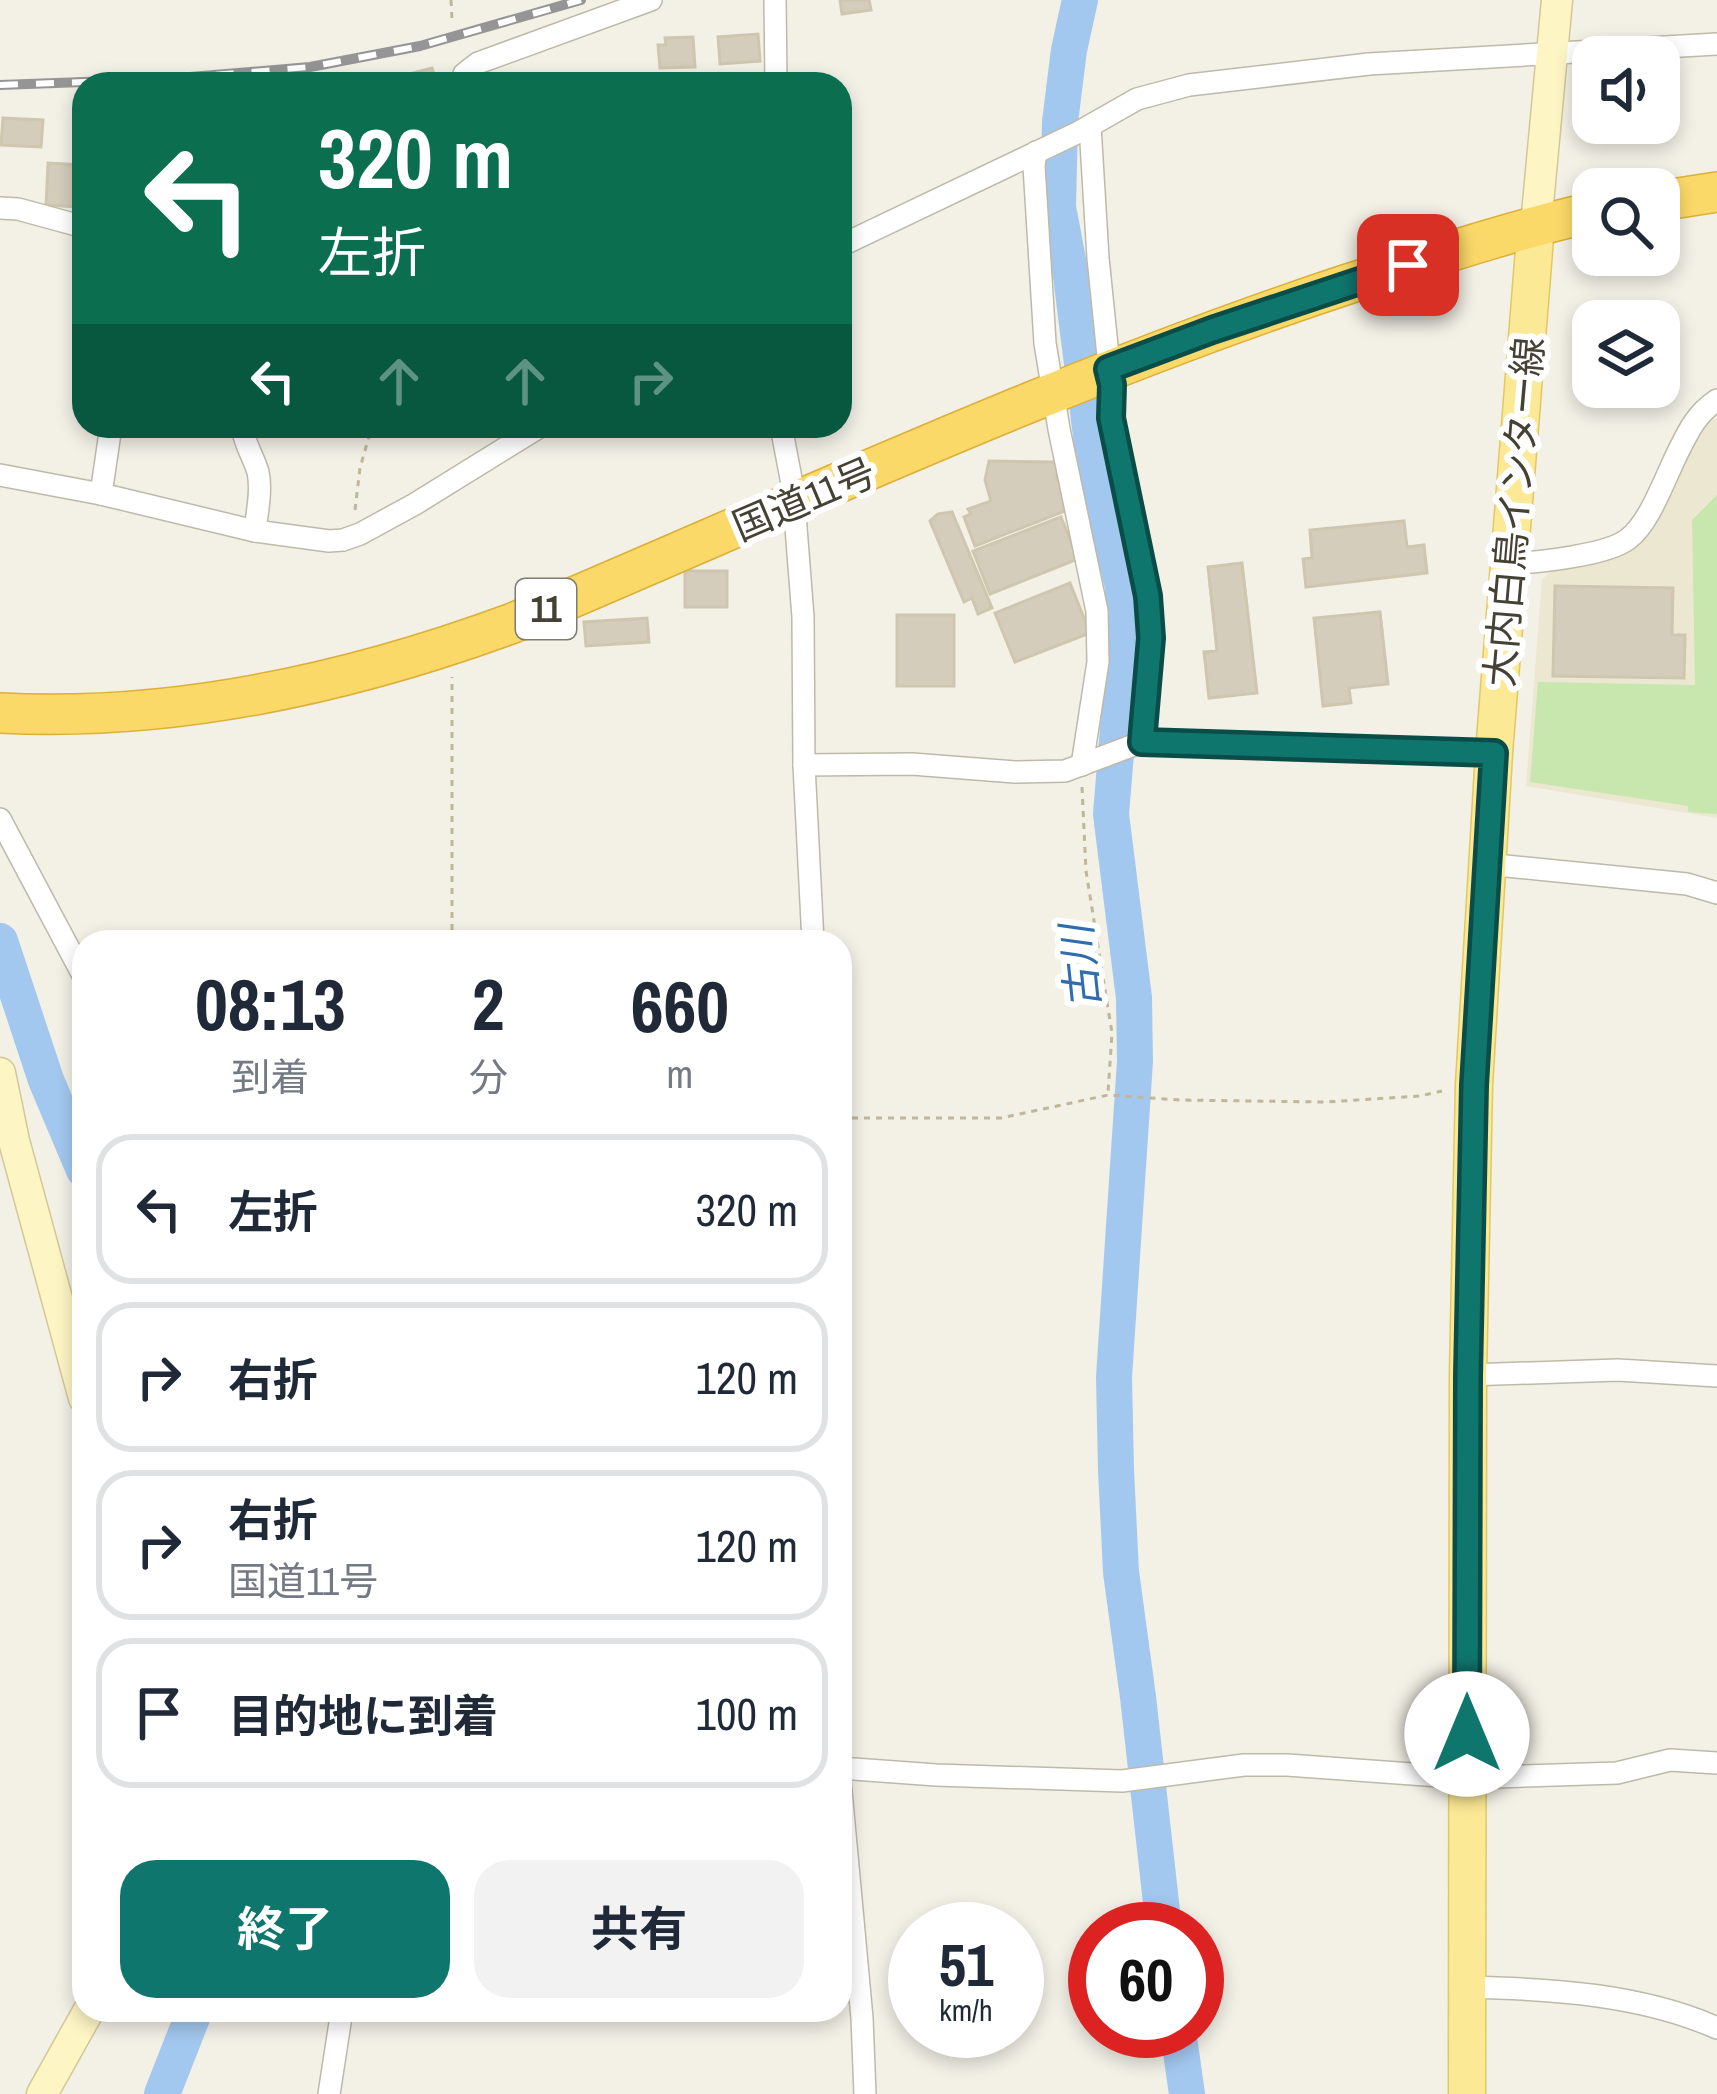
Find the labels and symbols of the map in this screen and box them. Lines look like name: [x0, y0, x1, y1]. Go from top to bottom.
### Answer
pin: [1357, 214, 1459, 316]
street label: 大内白鳥インター線: [1473, 335, 1555, 689]
street label: 国道11号: [725, 446, 883, 552]
road number: 11: [516, 579, 576, 639]
water label: 古川: [1047, 918, 1112, 1012]
position arrow: [1404, 1671, 1530, 1797]
speed limit sign: 60: [1068, 1902, 1224, 2058]

